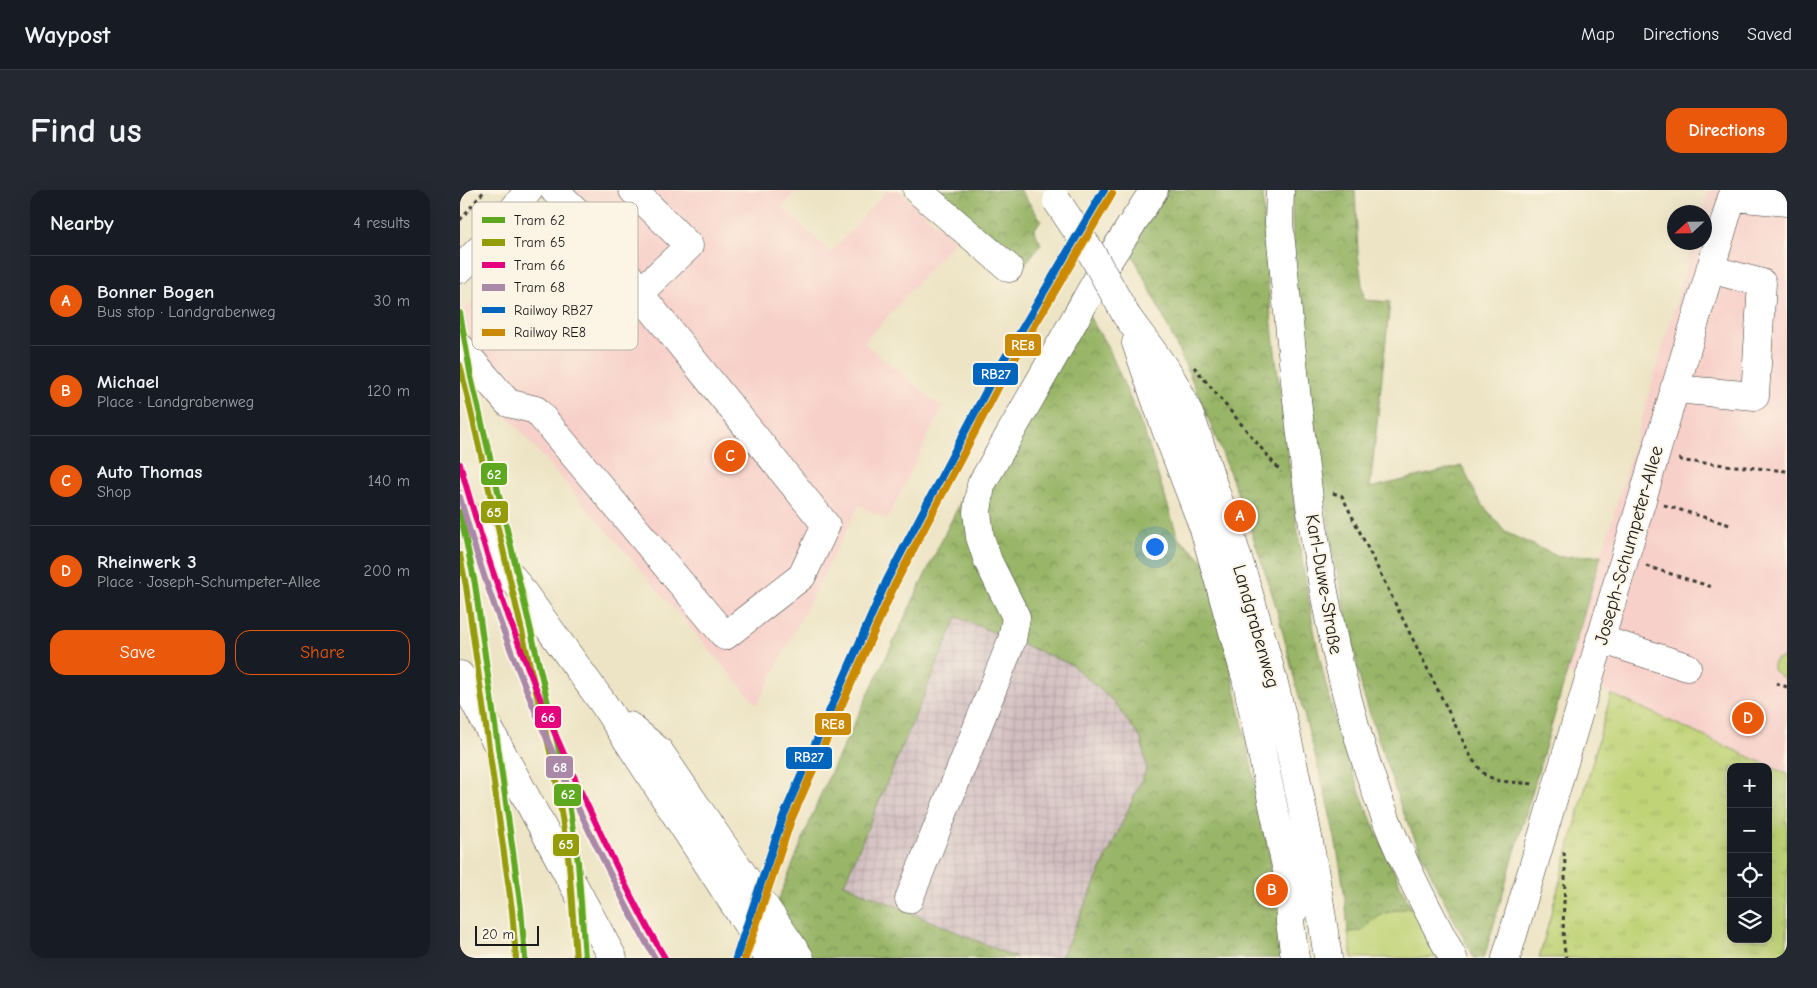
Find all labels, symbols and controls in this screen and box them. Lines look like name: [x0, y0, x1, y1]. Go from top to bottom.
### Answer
text: Waypost: [25, 21, 110, 49]
text: Map: [1581, 24, 1615, 45]
text: Directions: [1643, 24, 1719, 45]
text: Saved: [1747, 24, 1792, 45]
button: Directions: [1666, 108, 1787, 153]
text: Find us: [30, 110, 142, 151]
legend: [472, 202, 638, 350]
north arrow: [1667, 205, 1712, 250]
text: Nearby: [50, 211, 114, 235]
text: Tram 62: [514, 212, 565, 229]
text: 4 results: [353, 214, 410, 232]
text: Tram 65: [514, 234, 565, 251]
text: Tram 66: [514, 257, 565, 274]
text: Tram 68: [514, 279, 565, 296]
text: Bonner Bogen: [97, 281, 214, 303]
text: A: [62, 292, 70, 310]
text: 30 m: [374, 292, 410, 310]
text: Railway RB27: [514, 302, 593, 319]
text: Bus stop · Landgrabenweg: [97, 303, 276, 321]
text: Railway RE8: [514, 324, 586, 341]
line badge: RE8: [1004, 333, 1042, 357]
text: RE8: [1011, 337, 1035, 354]
line badge: RB27: [972, 362, 1019, 386]
text: RB27: [981, 366, 1012, 383]
text: Michael: [97, 371, 159, 393]
text: B: [61, 382, 71, 400]
text: 120 m: [367, 382, 410, 400]
text: Place · Landgrabenweg: [97, 393, 254, 411]
pin: C: [714, 437, 746, 475]
street label: Joseph-Schumpeter-Allee: [1590, 443, 1668, 647]
text: Auto Thomas: [97, 461, 202, 483]
line badge: 62: [480, 462, 508, 486]
text: 62: [487, 466, 501, 483]
text: C: [61, 472, 71, 490]
text: 140 m: [368, 472, 410, 490]
text: Shop: [97, 483, 131, 501]
pin: A: [1224, 497, 1256, 535]
line badge: 65: [480, 500, 509, 524]
text: 65: [487, 504, 501, 521]
street label: Karl-Duwe-Straße: [1301, 512, 1347, 656]
your location: [1142, 534, 1168, 560]
text: Rheinwerk 3: [97, 551, 197, 573]
text: D: [61, 562, 71, 580]
text: 200 m: [364, 562, 410, 580]
street label: Landgrabenweg: [1228, 562, 1284, 691]
text: Place · Joseph-Schumpeter-Allee: [97, 573, 320, 591]
button: Save: [50, 630, 225, 675]
button: Share: [235, 630, 410, 675]
pin: D: [1732, 699, 1764, 737]
line badge: 66: [534, 705, 562, 729]
text: 66: [541, 709, 555, 726]
line badge: RE8: [814, 712, 852, 736]
text: RE8: [821, 716, 845, 733]
line badge: RB27: [785, 746, 833, 770]
text: RB27: [794, 749, 825, 766]
line badge: 68: [545, 755, 574, 779]
text: 68: [553, 759, 567, 776]
map controls: [1727, 763, 1772, 943]
button: +: [1727, 763, 1772, 808]
line badge: 62: [553, 783, 582, 807]
text: 62: [561, 786, 575, 803]
button: −: [1727, 808, 1772, 853]
line badge: 65: [552, 833, 580, 857]
text: 65: [559, 836, 573, 853]
button: locate: [1727, 853, 1772, 898]
pin: B: [1256, 871, 1288, 909]
button: layers: [1727, 898, 1772, 943]
scale bar: [475, 923, 539, 946]
text: 20 m: [482, 926, 514, 943]

